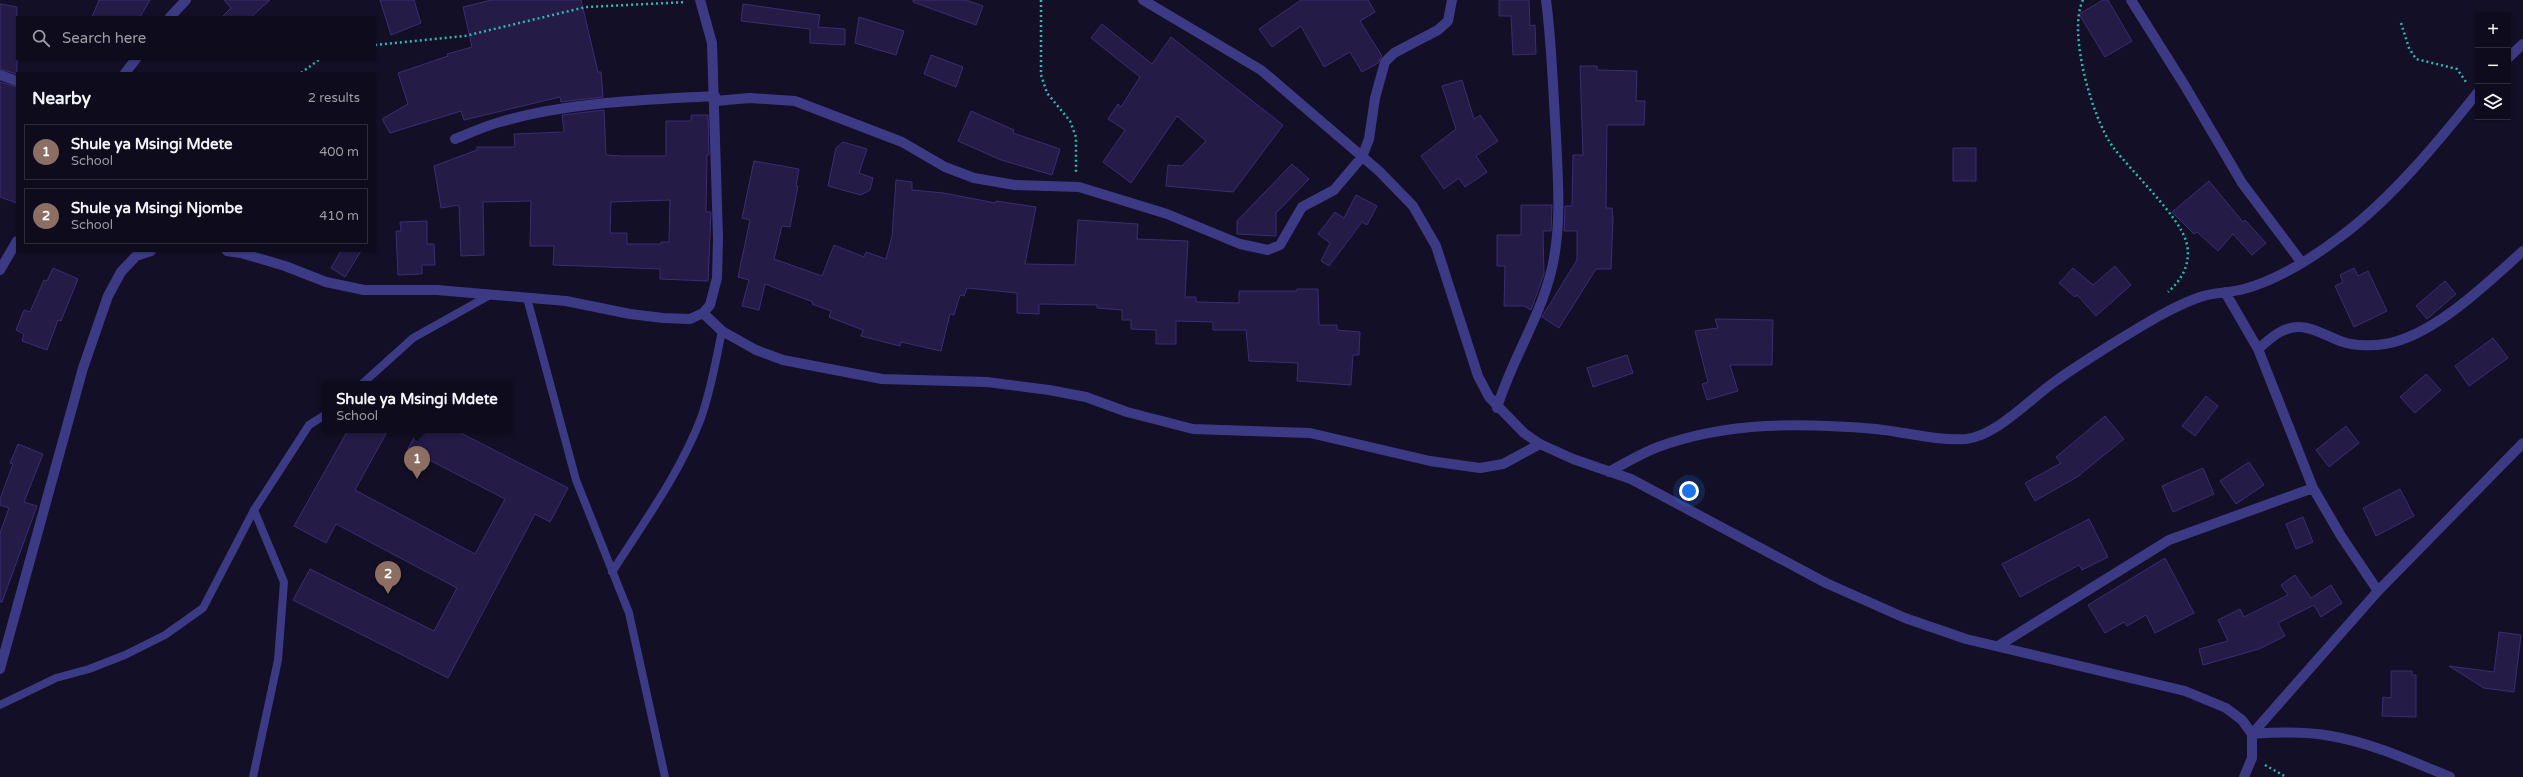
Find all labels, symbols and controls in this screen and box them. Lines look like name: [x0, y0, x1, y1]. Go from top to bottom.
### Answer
map controls: [2475, 12, 2511, 120]
button: +: [2475, 12, 2511, 48]
search box: [16, 16, 376, 60]
icon: search: [30, 27, 52, 49]
text: Search here: [62, 29, 146, 47]
button: −: [2475, 48, 2511, 84]
button: layers: [2475, 84, 2511, 120]
text: Nearby: [32, 88, 91, 109]
text: 2 results: [308, 90, 360, 106]
text: Shule ya Msingi Mdete: [71, 135, 233, 153]
text: 1: [42, 144, 50, 160]
text: 400 m: [319, 144, 359, 160]
text: School: [71, 153, 113, 169]
text: Shule ya Msingi Njombe: [71, 199, 243, 217]
text: 2: [42, 208, 50, 224]
text: 410 m: [319, 208, 359, 224]
text: School: [71, 217, 113, 233]
popup: [322, 381, 512, 433]
text: Shule ya Msingi Mdete: [336, 390, 498, 408]
text: School: [336, 408, 378, 424]
pin: 1: [404, 446, 430, 479]
your location: [1679, 481, 1699, 501]
pin: 2: [375, 561, 401, 594]

